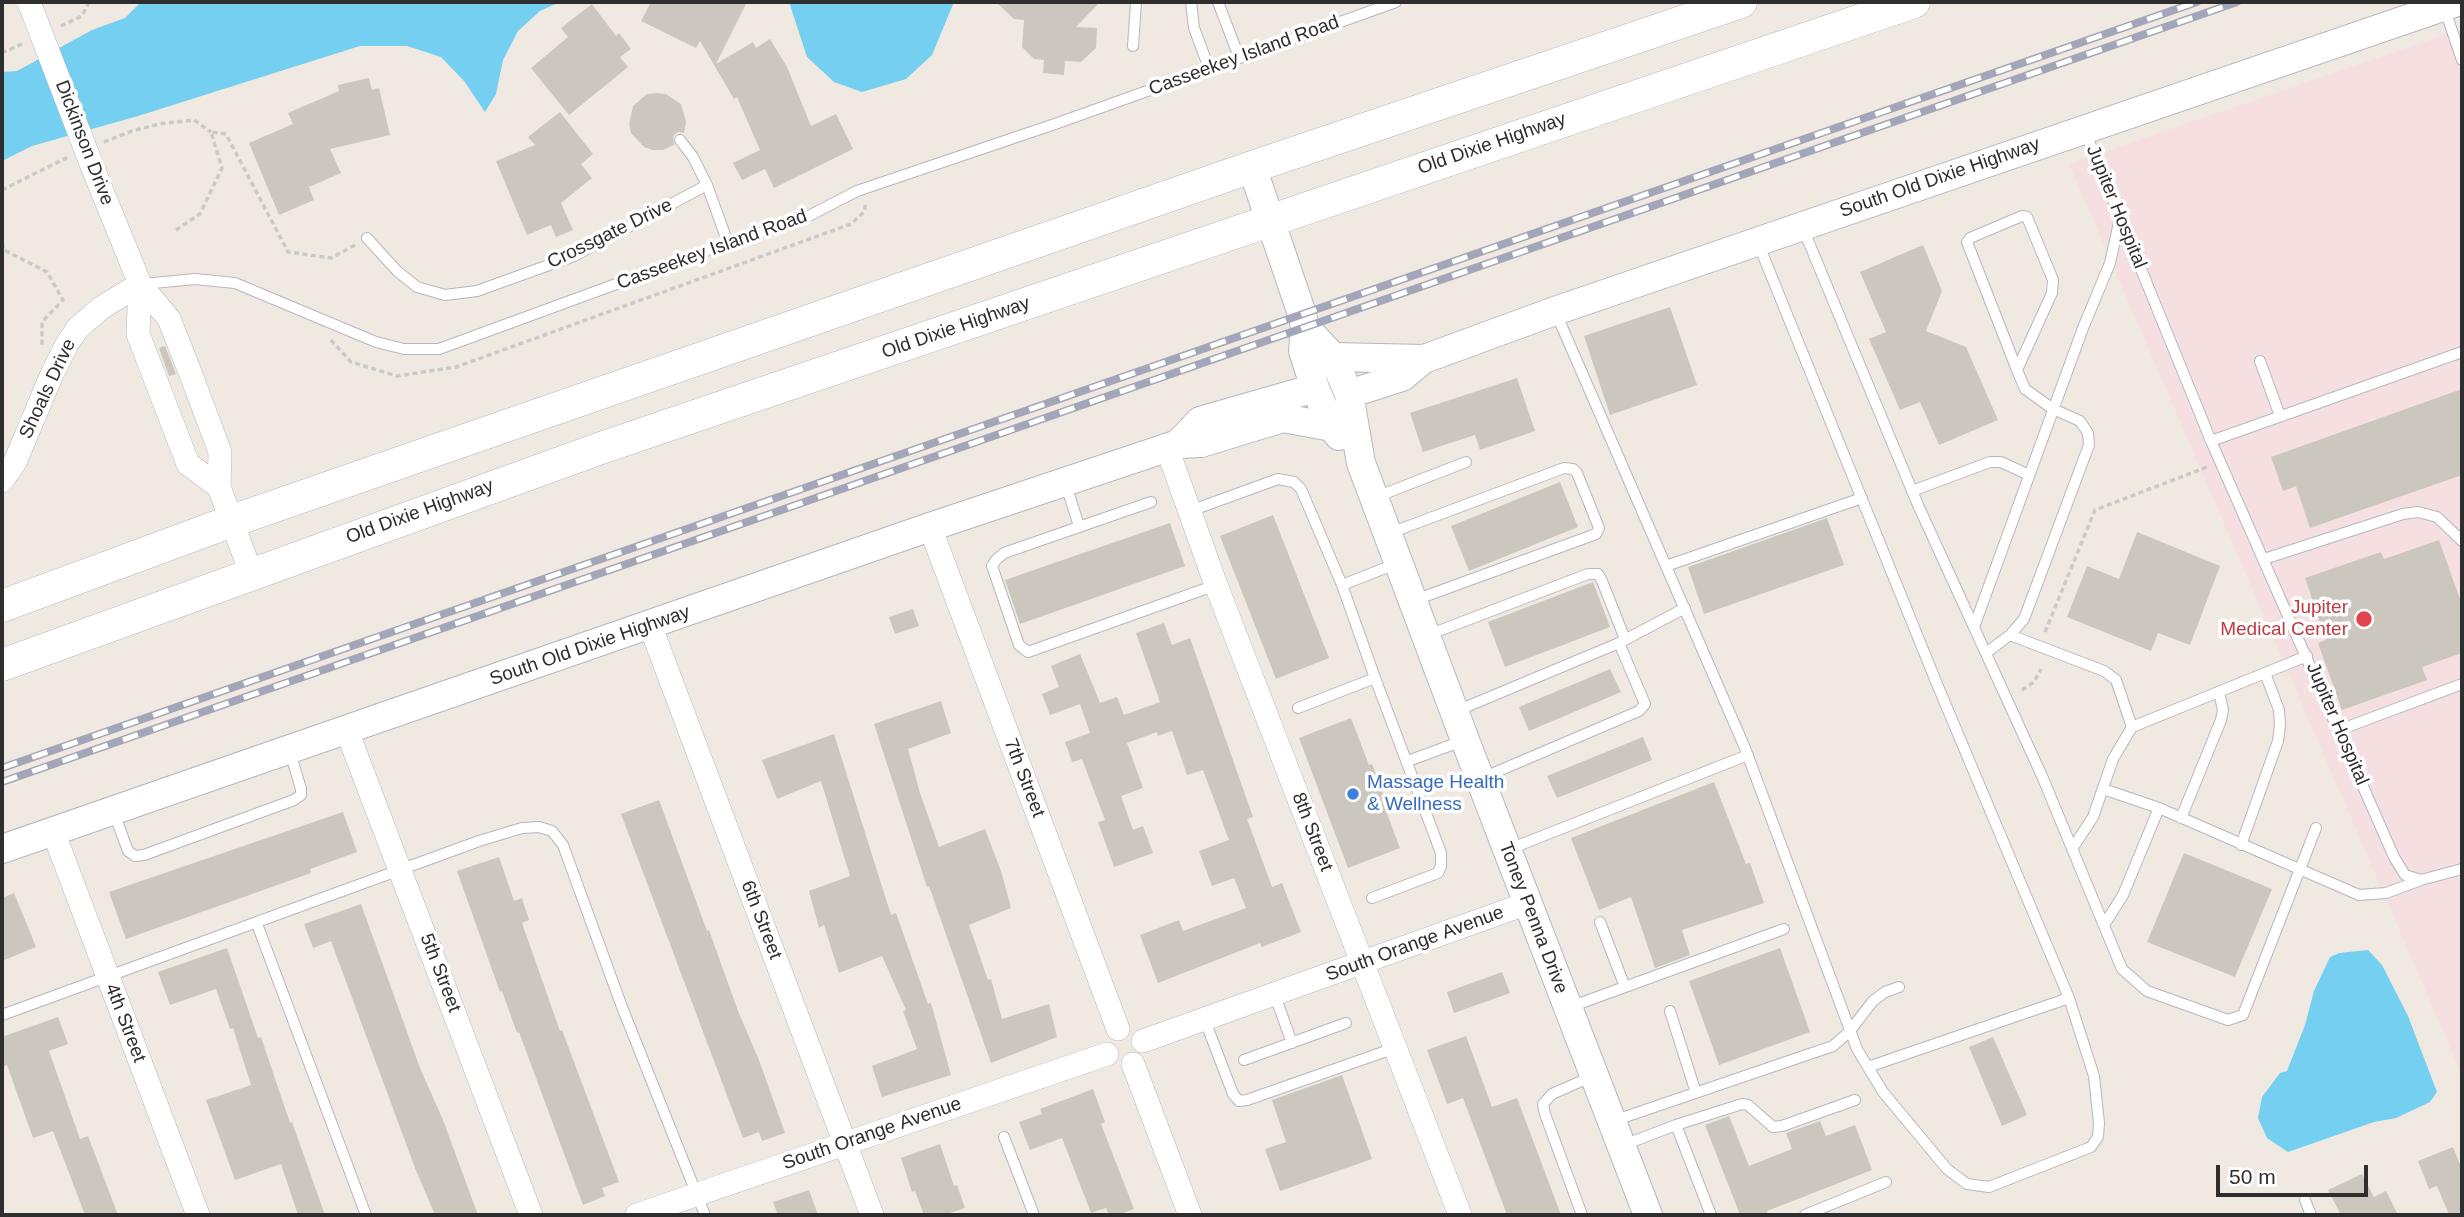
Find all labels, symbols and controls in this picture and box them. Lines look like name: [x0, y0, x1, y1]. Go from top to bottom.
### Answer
street label: Casseekey Island Road: [1146, 11, 1342, 101]
street label: Dickinson Drive: [50, 77, 118, 209]
street label: Old Dixie Highway: [1415, 108, 1569, 180]
street label: South Old Dixie Highway: [1837, 133, 2043, 223]
street label: Jupiter Hospital: [2081, 142, 2151, 272]
street label: Crossgate Drive: [544, 194, 676, 274]
street label: Casseekey Island Road: [614, 205, 810, 295]
street label: Old Dixie Highway: [879, 292, 1033, 364]
street label: Shoals Drive: [15, 335, 81, 443]
street label: Old Dixie Highway: [343, 475, 497, 549]
place label: Jupiter Medical Center: [2220, 597, 2348, 641]
street label: South Old Dixie Highway: [487, 601, 693, 691]
marker: Jupiter Medical Center: [2354, 609, 2374, 629]
street label: Jupiter Hospital: [2301, 659, 2373, 789]
street label: 7th Street: [999, 735, 1049, 821]
place label: Massage Health & Wellness: [1367, 772, 1504, 816]
marker: Massage Health & Wellness: [1345, 786, 1361, 802]
street label: 8th Street: [1287, 789, 1337, 875]
street label: Toney Penna Drive: [1494, 839, 1572, 997]
street label: 6th Street: [736, 877, 786, 963]
street label: South Orange Avenue: [1323, 901, 1507, 987]
street label: 5th Street: [415, 930, 465, 1016]
street label: 4th Street: [100, 980, 150, 1066]
street label: South Orange Avenue: [780, 1093, 964, 1175]
scale bar: [2219, 1150, 2371, 1194]
text: 50 m: [2229, 1165, 2276, 1188]

